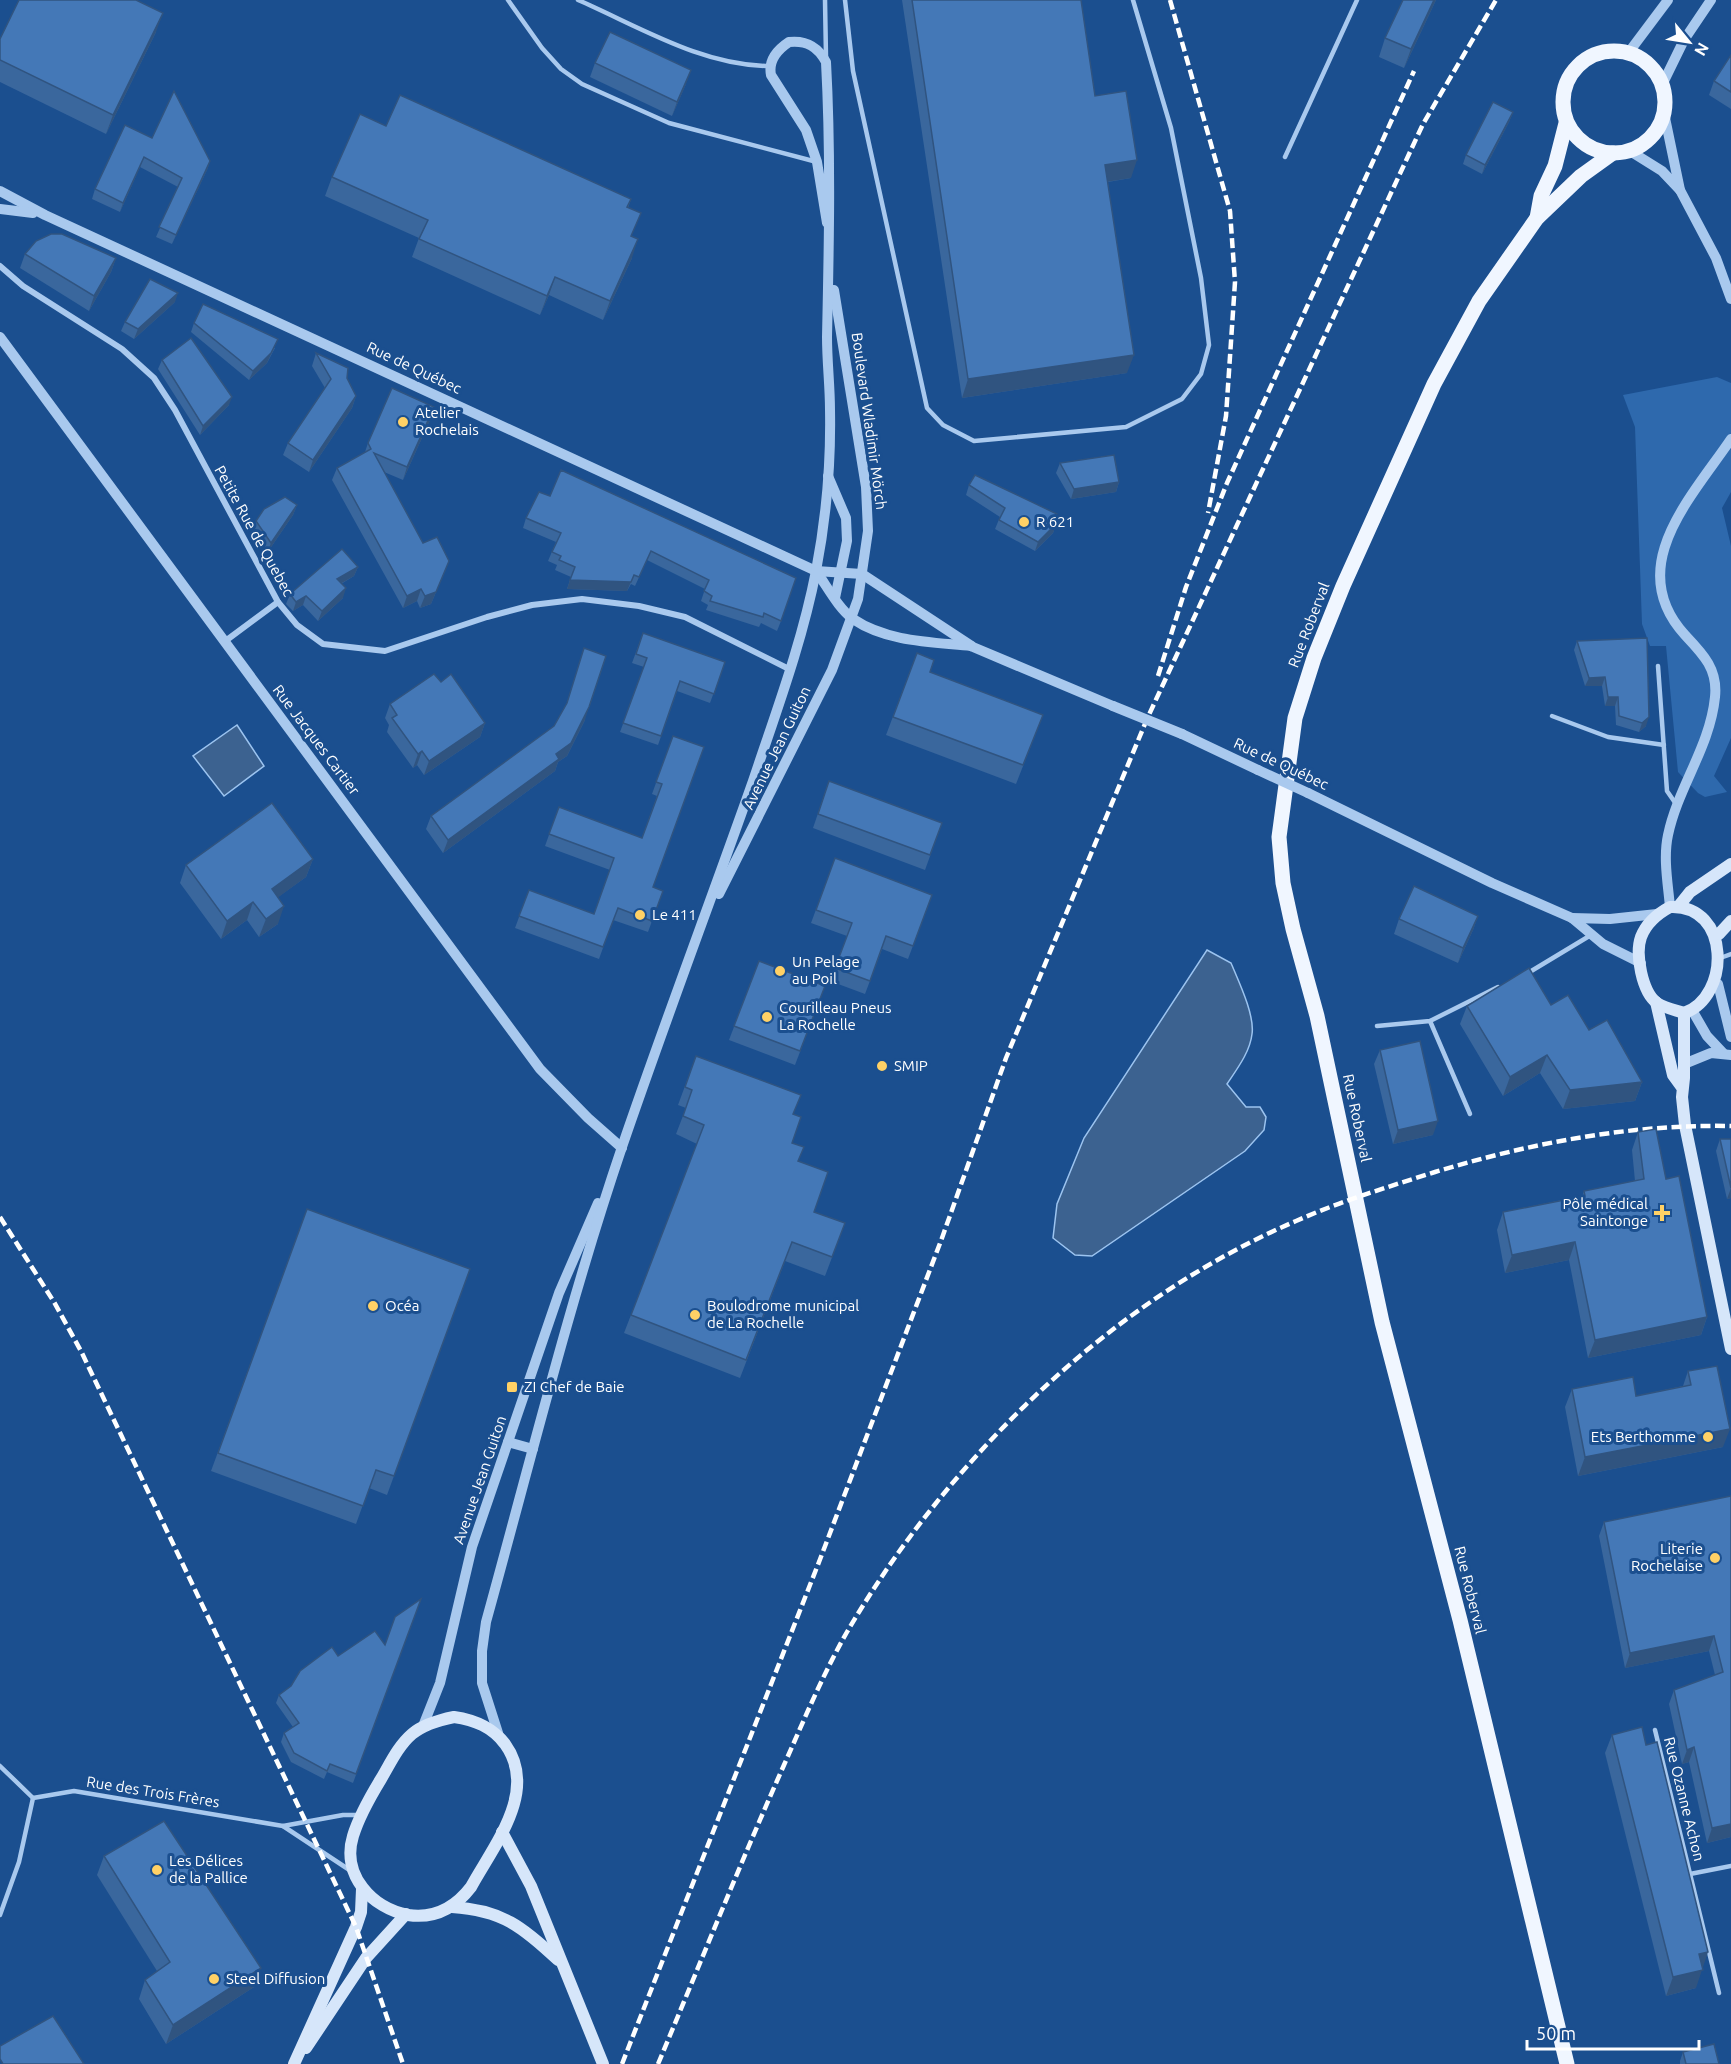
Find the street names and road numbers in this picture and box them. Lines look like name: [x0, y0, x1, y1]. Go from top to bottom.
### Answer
street label: Boulevard Wladimir Mörch: [849, 331, 890, 511]
street label: Rue de Québec: [364, 338, 464, 397]
street label: Petite Rue de Quebec: [211, 462, 297, 599]
street label: Rue Roberval: [1285, 580, 1333, 670]
street label: Rue Jacques Cartier: [269, 681, 363, 798]
street label: Avenue Jean Guiton: [739, 684, 814, 812]
street label: Rue de Québec: [1231, 734, 1331, 793]
street label: Rue Roberval: [1340, 1072, 1375, 1164]
street label: Avenue Jean Guiton: [450, 1413, 509, 1546]
street label: Rue Roberval: [1451, 1544, 1490, 1636]
street label: Rue Ozanne Achon: [1661, 1735, 1708, 1863]
street label: Rue des Trois Frères: [85, 1773, 221, 1810]

